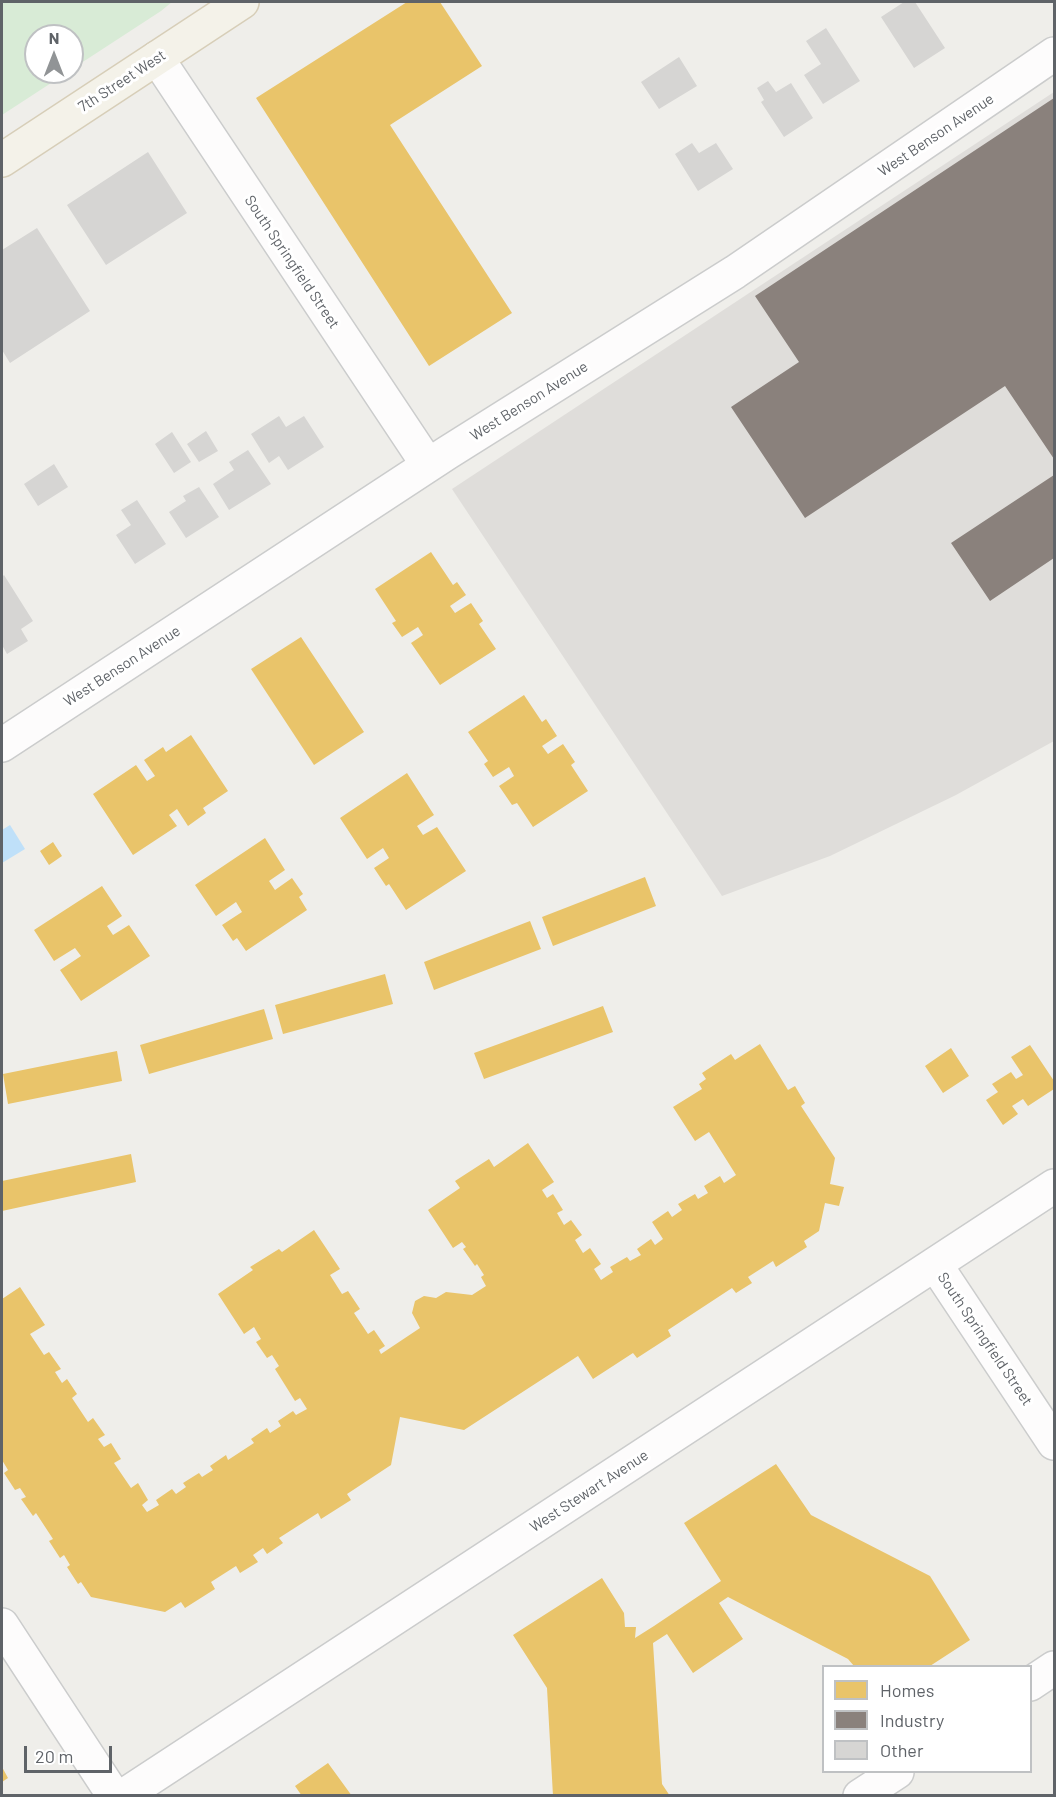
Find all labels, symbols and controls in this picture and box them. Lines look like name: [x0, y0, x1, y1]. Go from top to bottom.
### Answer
north arrow: [24, 24, 84, 84]
text: N: [49, 28, 59, 47]
street label: 7th Street West: [75, 46, 169, 116]
street label: West Benson Avenue: [875, 90, 997, 180]
street label: South Springfield Street: [241, 192, 343, 332]
street label: West Benson Avenue: [467, 357, 591, 445]
street label: West Benson Avenue: [60, 622, 184, 710]
street label: South Springfield Street: [934, 1269, 1036, 1409]
street label: West Stewart Avenue: [526, 1446, 652, 1536]
legend: [822, 1665, 1032, 1773]
text: Homes: [880, 1679, 934, 1701]
text: Industry: [880, 1709, 944, 1731]
scale bar: [27, 1734, 116, 1772]
text: Other: [880, 1739, 923, 1761]
text: 20 m: [35, 1745, 73, 1767]

